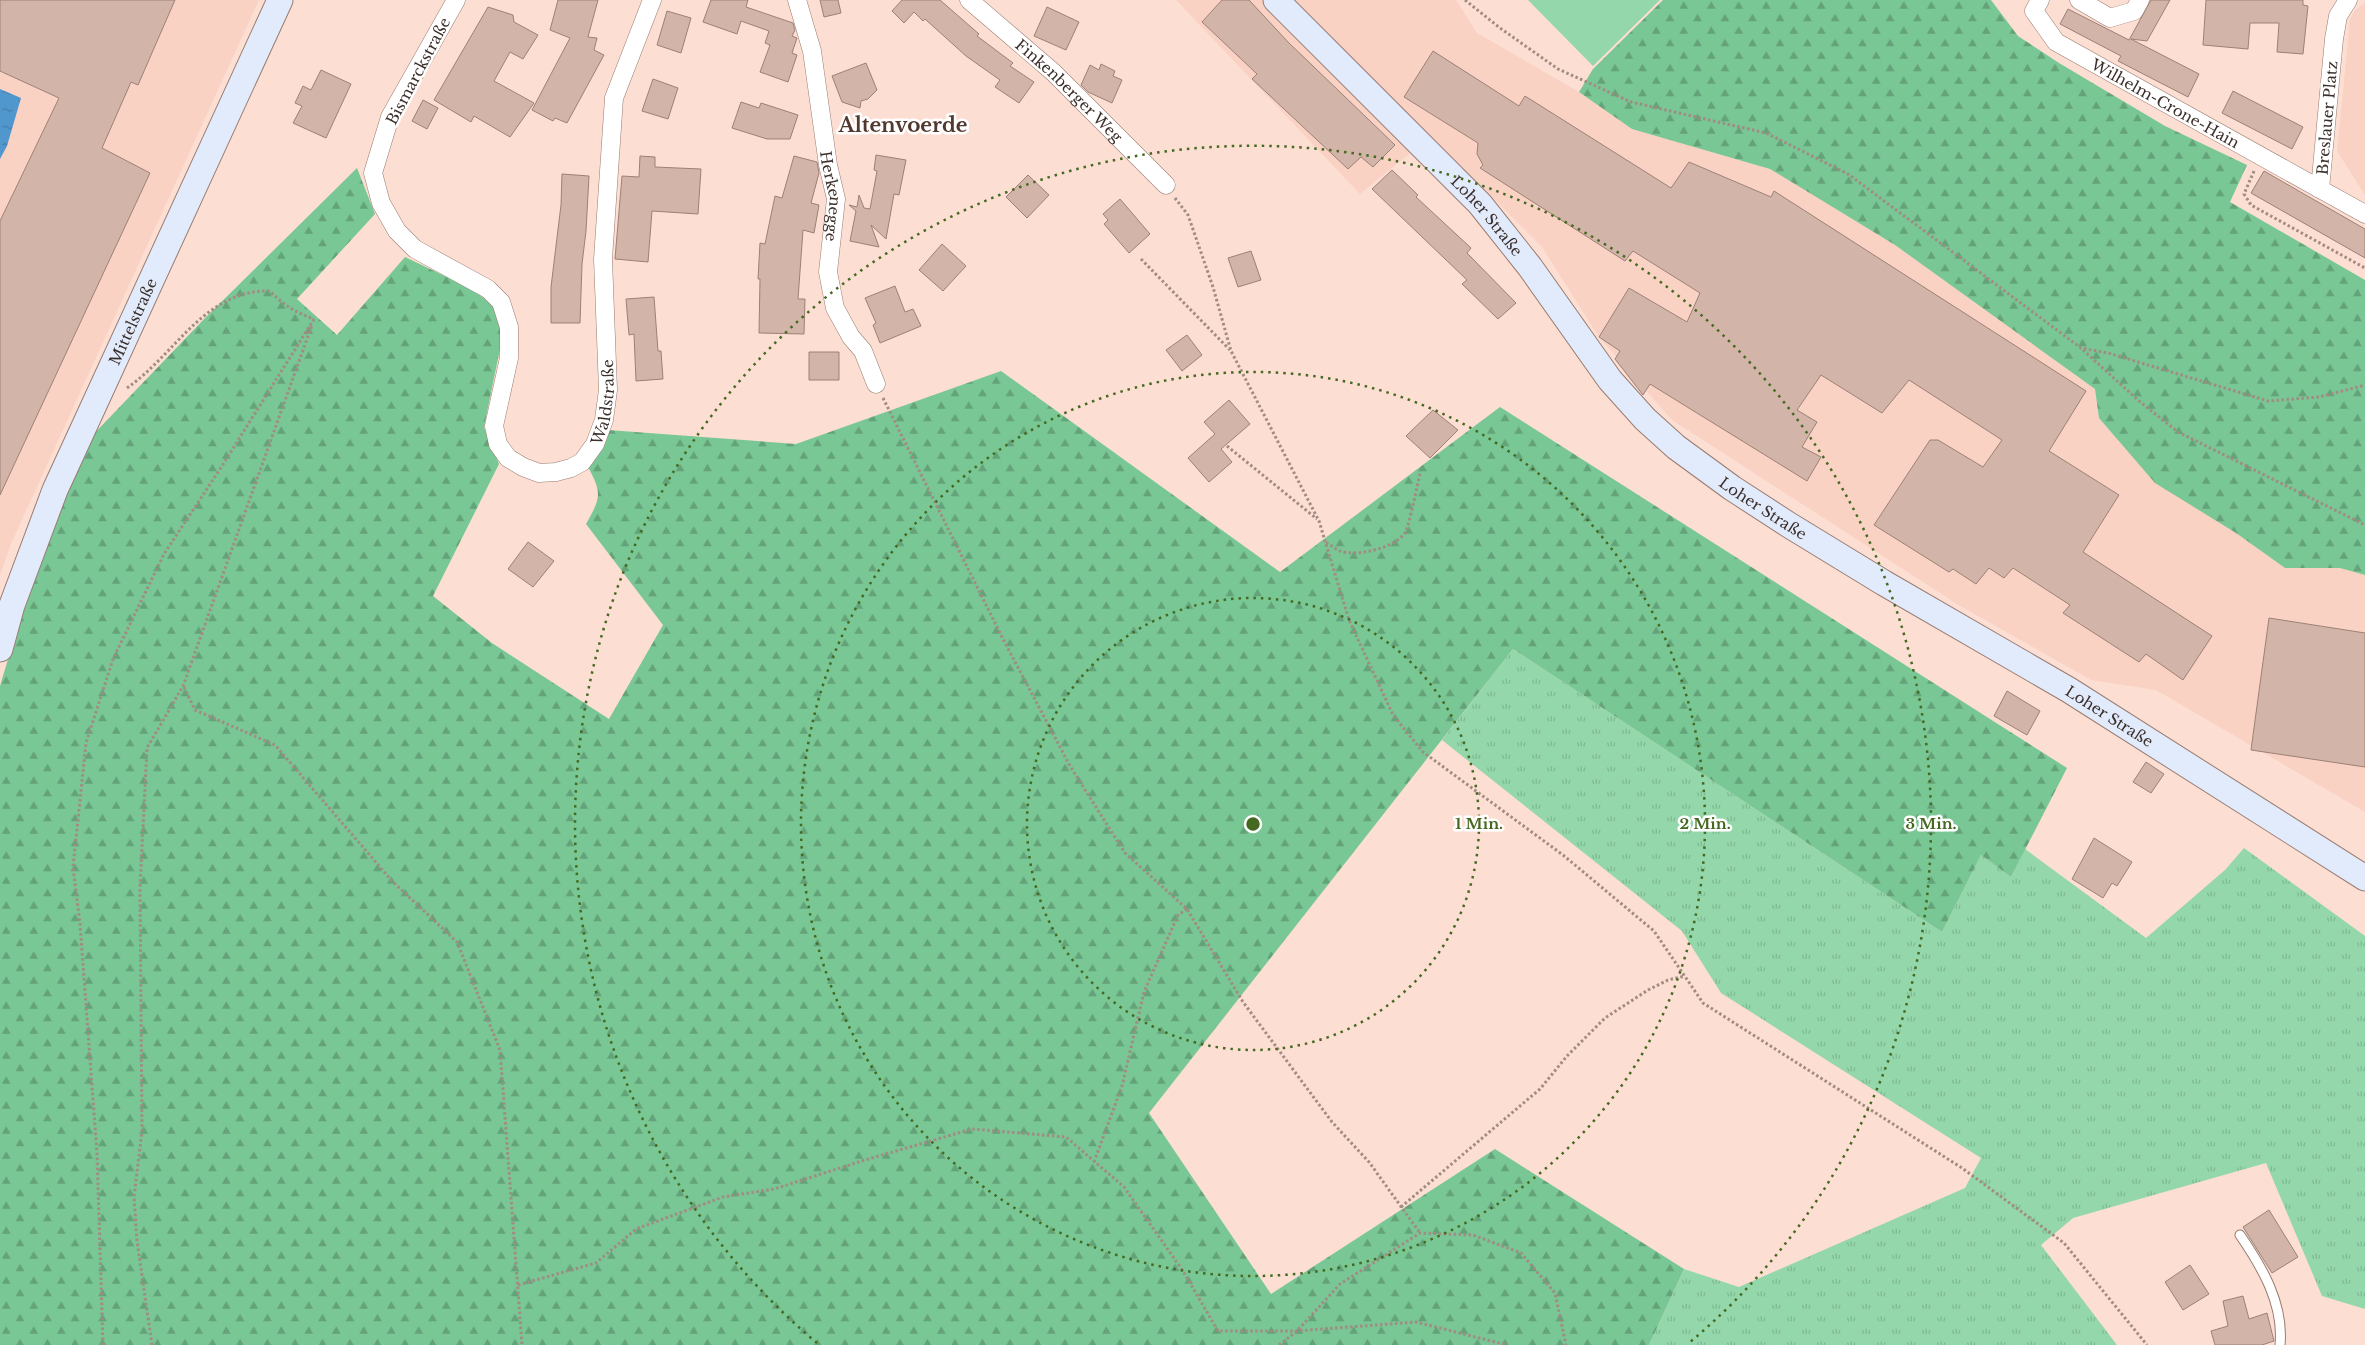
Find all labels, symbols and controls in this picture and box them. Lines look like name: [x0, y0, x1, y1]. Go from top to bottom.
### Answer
street label: Bismarckstraße: [382, 14, 454, 128]
street label: Finkenberger Weg: [1012, 35, 1127, 146]
street label: Wilhelm-Crone-Hain: [2087, 54, 2243, 152]
street label: Breslauer Platz: [2313, 60, 2341, 176]
district label: Altenvoerde: [837, 113, 968, 137]
street label: Herkenegge: [817, 150, 846, 243]
street label: Loher Straße: [1447, 171, 1527, 260]
street label: Mittelstraße: [104, 275, 161, 368]
street label: Waldstraße: [586, 359, 618, 448]
street label: Loher Straße: [1716, 473, 1810, 543]
street label: Loher Straße: [2062, 681, 2157, 751]
text: 1 Min.: [1455, 814, 1503, 833]
text: 2 Min.: [1679, 814, 1731, 833]
text: 3 Min.: [1906, 814, 1957, 833]
centre of rings: [1244, 815, 1262, 833]

